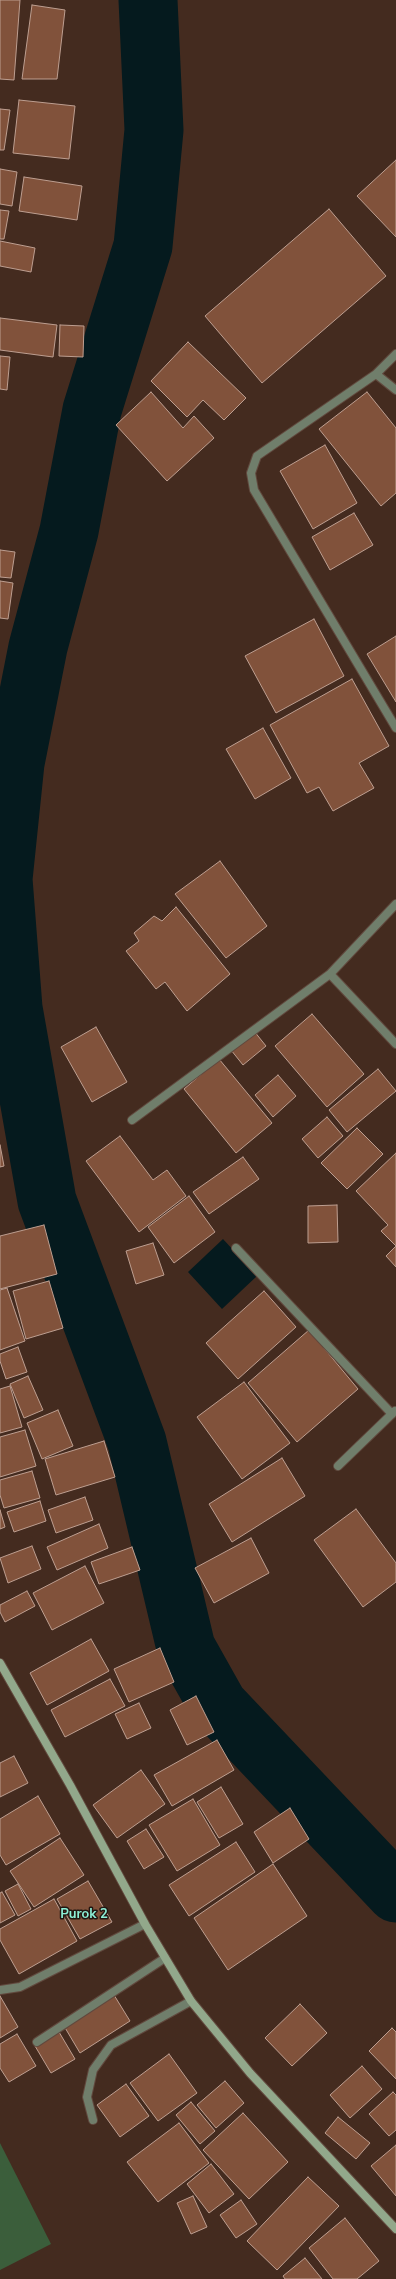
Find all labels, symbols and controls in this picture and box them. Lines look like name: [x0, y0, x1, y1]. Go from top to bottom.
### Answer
district label: Purok 2: [60, 1906, 108, 1922]

